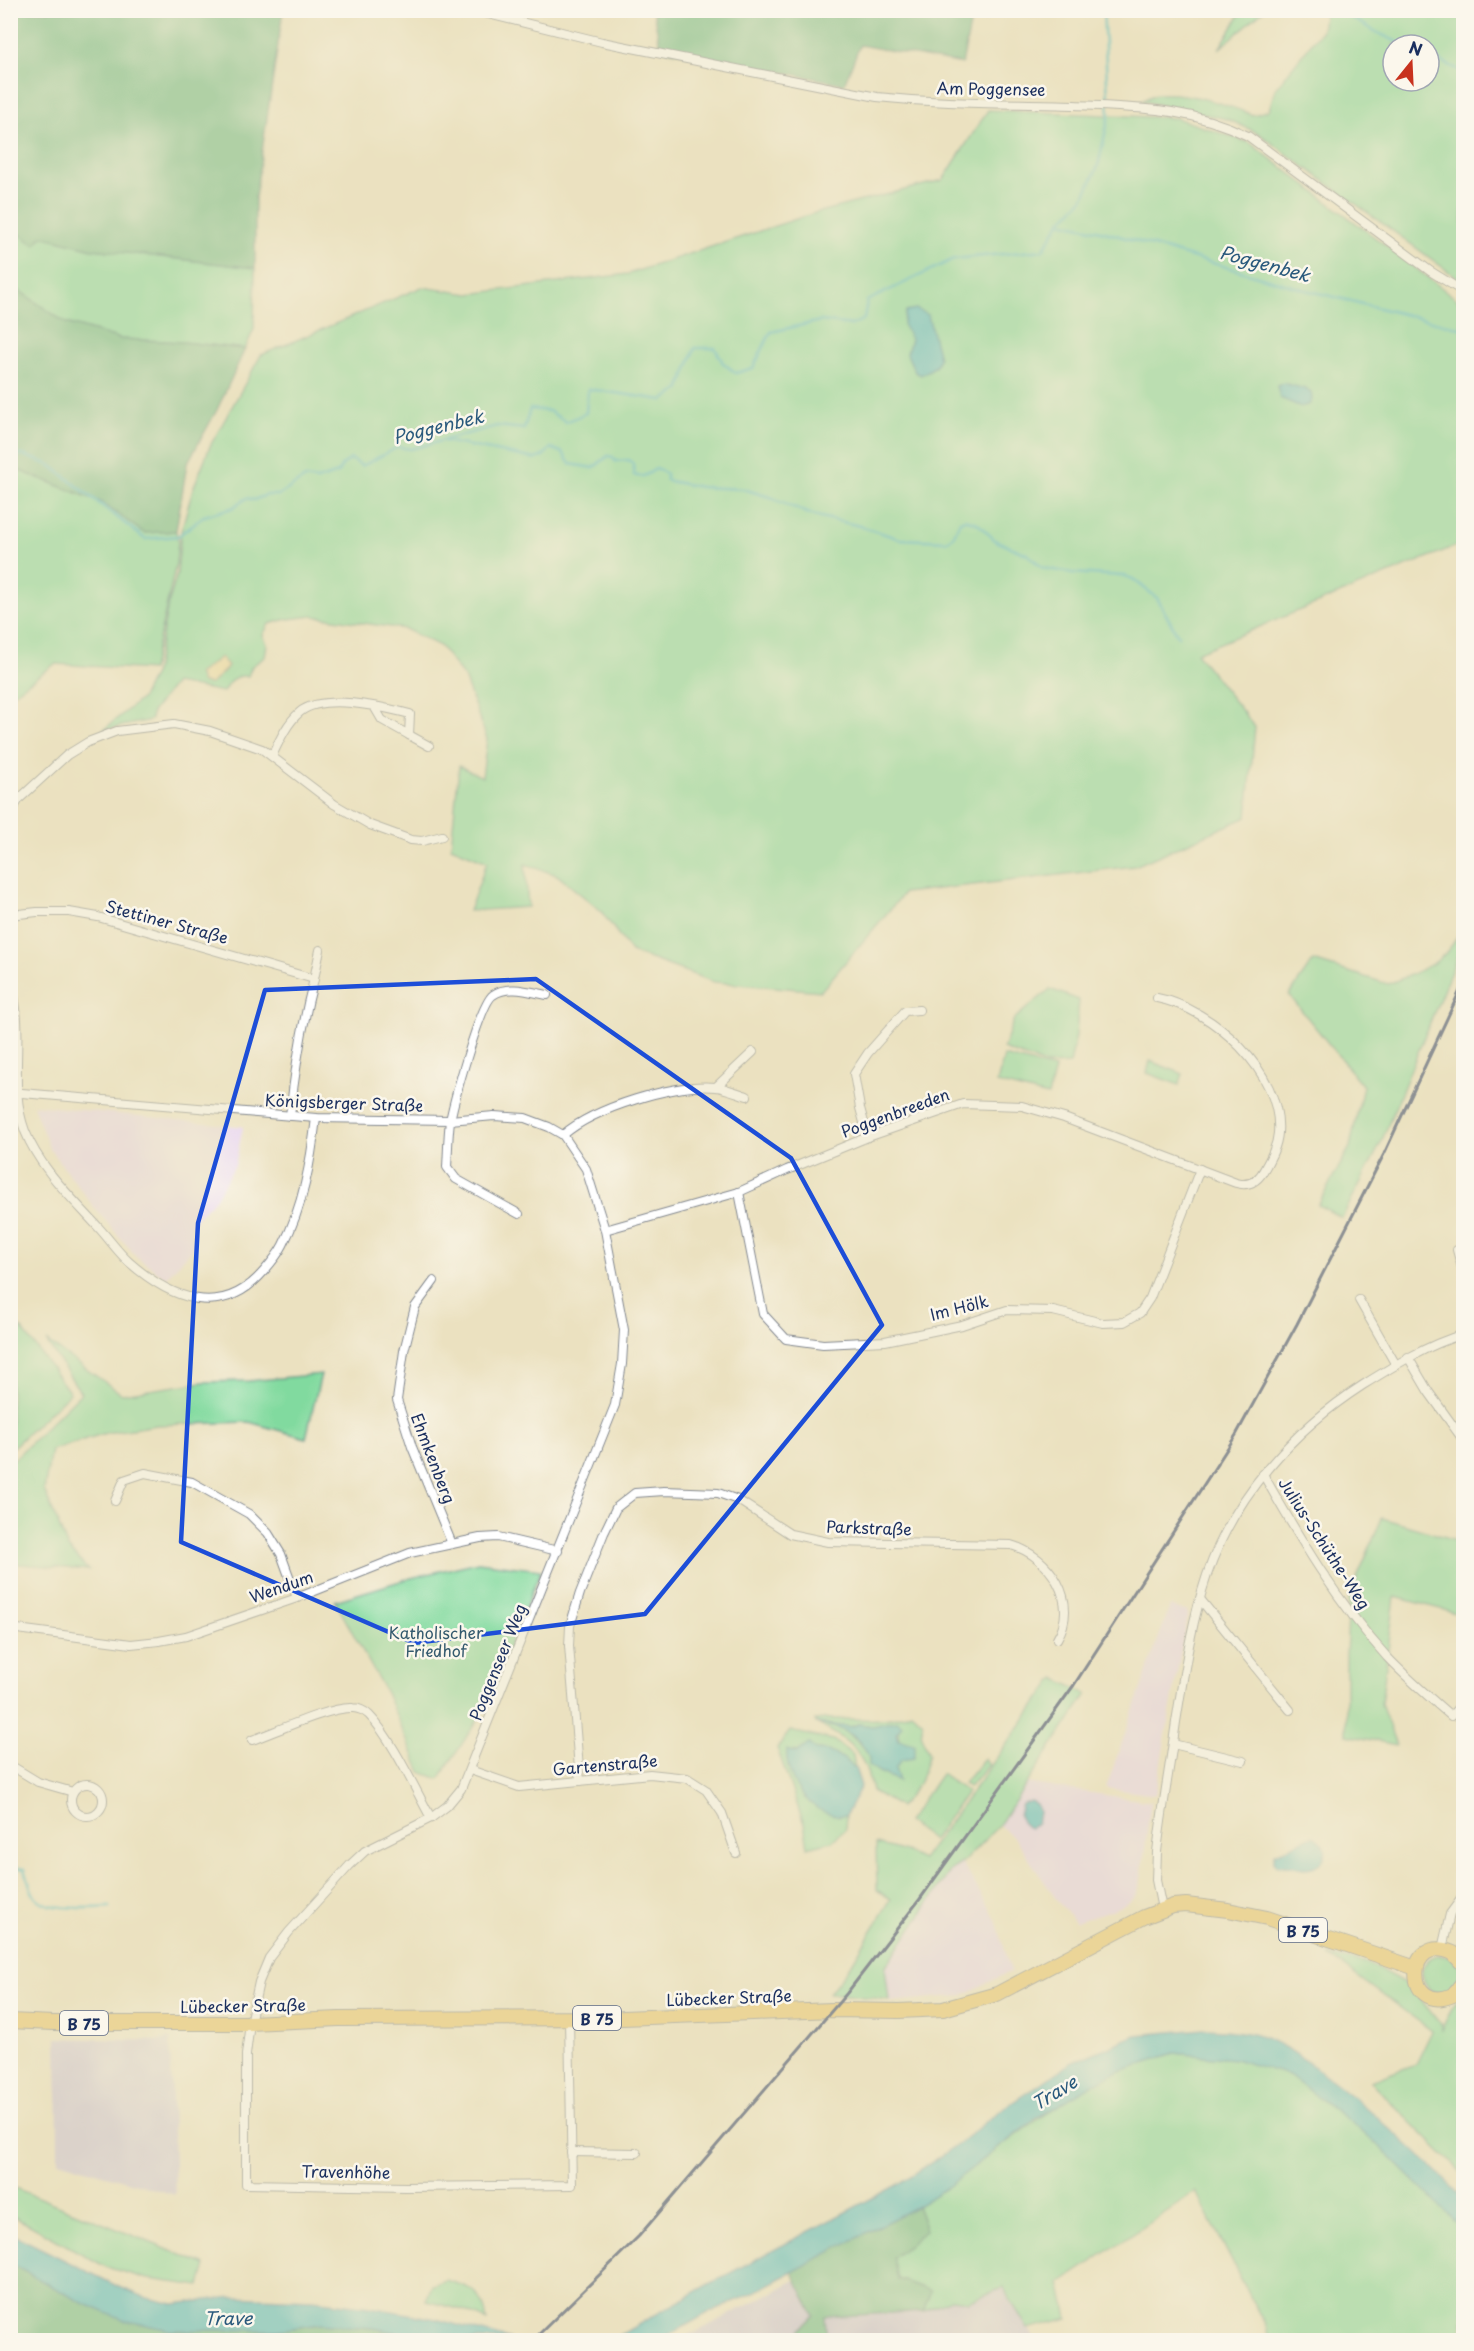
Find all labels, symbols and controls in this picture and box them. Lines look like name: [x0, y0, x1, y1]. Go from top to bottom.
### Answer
north arrow: [1381, 33, 1441, 93]
text: N: [1406, 34, 1426, 61]
street label: Am Poggensee: [936, 75, 1046, 101]
water label: Poggenbek: [1217, 238, 1314, 288]
water label: Poggenbek: [390, 401, 487, 450]
street label: Stettiner Straße: [103, 893, 231, 949]
street label: Poggenbreeden: [837, 1081, 953, 1143]
street label: Königsberger Straße: [264, 1087, 424, 1117]
street label: Im Hölk: [927, 1288, 991, 1326]
street label: Ehmkenberg: [406, 1409, 462, 1507]
street label: Julius-Schüthe-Weg: [1273, 1472, 1377, 1614]
street label: Parkstraße: [826, 1514, 912, 1540]
street label: Wendum: [246, 1564, 316, 1608]
street label: Poggenseer Weg: [463, 1600, 531, 1724]
park label: Katholischer Friedhof: [389, 1620, 484, 1662]
street label: Gartenstraße: [552, 1747, 658, 1781]
road number: B 75: [1279, 1918, 1327, 1942]
street label: Lübecker Straße: [666, 1983, 792, 2011]
street label: Lübecker Straße: [180, 1992, 306, 2018]
road number: B 75: [573, 2006, 621, 2030]
road number: B 75: [60, 2011, 108, 2035]
water label: Trave: [1026, 2067, 1083, 2116]
street label: Travenhöhe: [301, 2158, 391, 2184]
water label: Trave: [204, 2304, 254, 2331]

